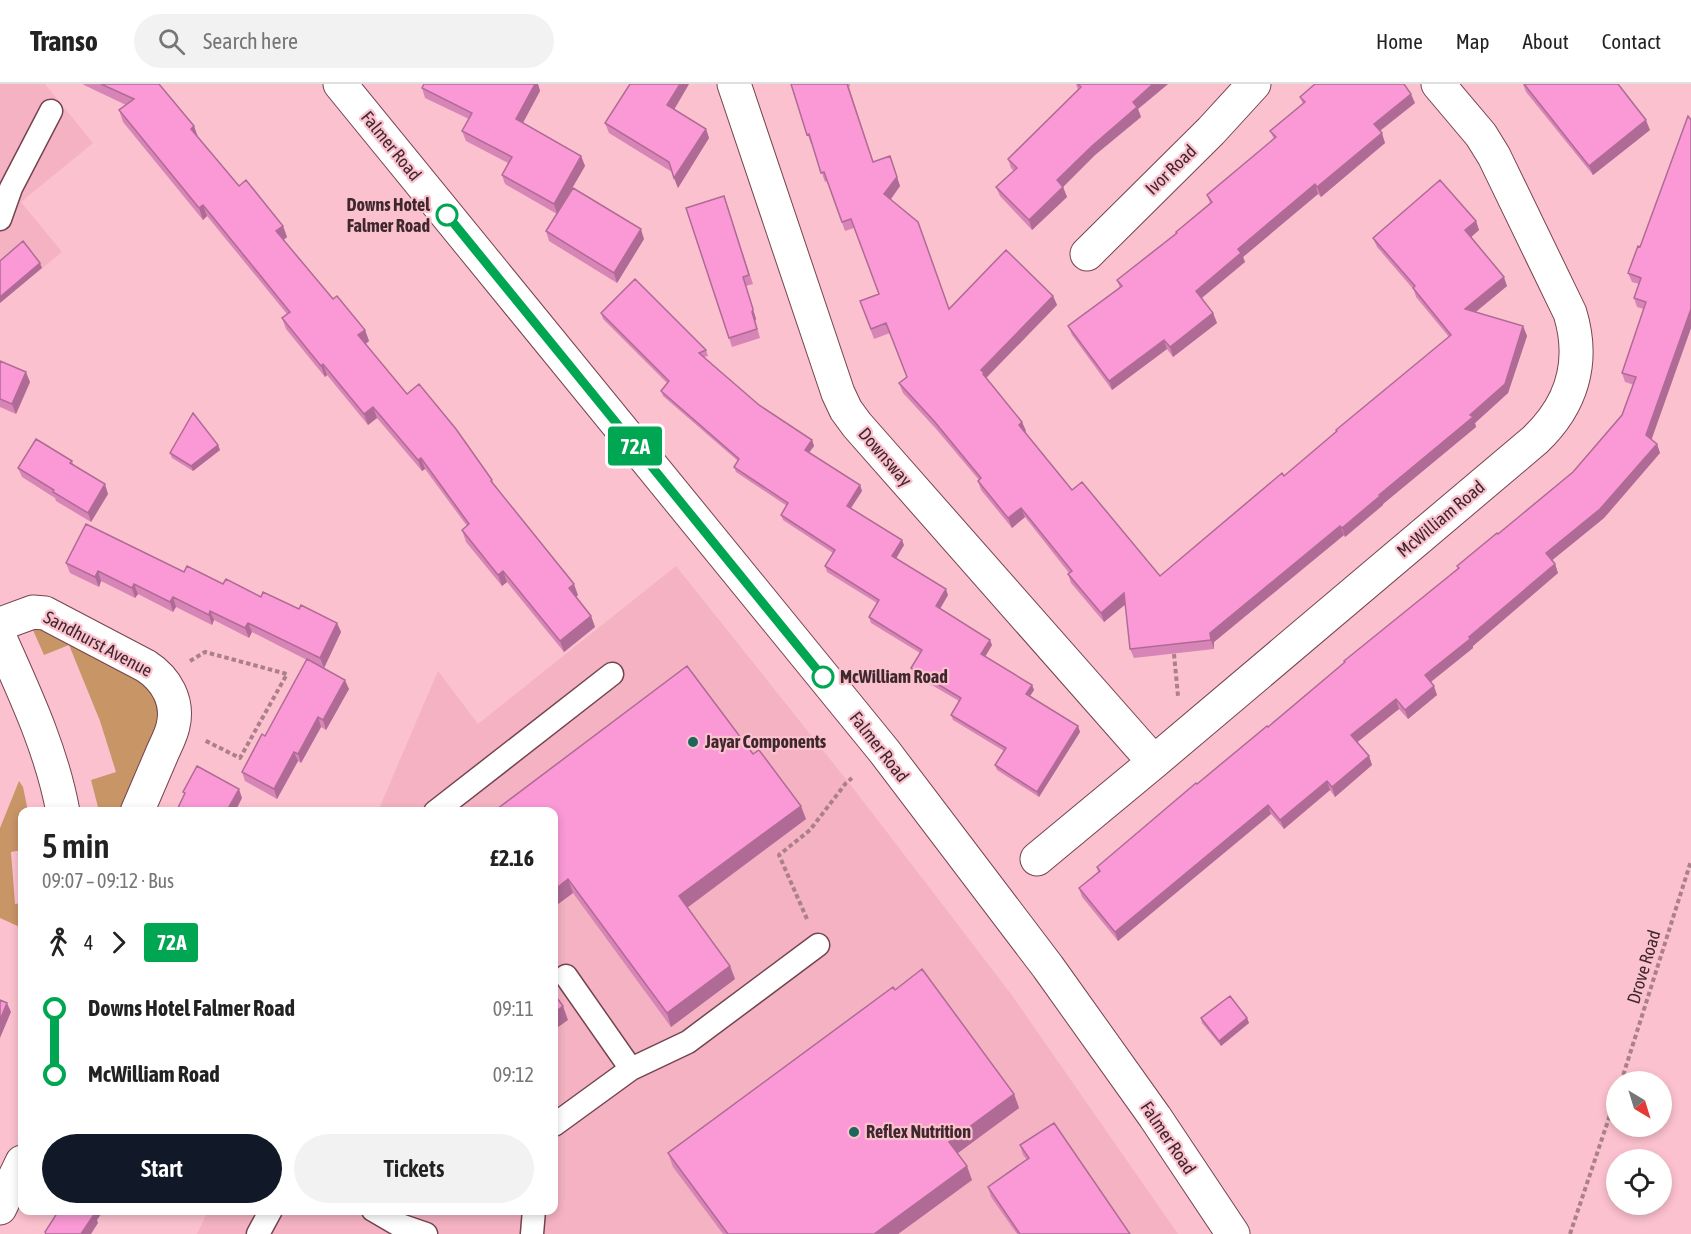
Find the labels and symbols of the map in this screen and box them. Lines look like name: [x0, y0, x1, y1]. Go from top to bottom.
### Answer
street label: Falmer Road: [357, 107, 426, 185]
street label: Ivor Road: [1141, 140, 1200, 199]
place label: Downs Hotel Falmer Road: [346, 194, 430, 236]
marker: Downs Hotel Falmer Road: [436, 204, 458, 226]
street label: Downsway: [854, 423, 916, 490]
line badge: 72A: [600, 426, 670, 466]
street label: McWilliam Road: [1393, 476, 1489, 561]
street label: Sandhurst Avenue: [40, 606, 156, 681]
marker: McWilliam Road: [812, 666, 834, 688]
place label: McWilliam Road: [840, 666, 948, 687]
street label: Falmer Road: [845, 707, 913, 786]
place label: Jayar Components: [704, 731, 827, 752]
marker: Jayar Components: [686, 735, 700, 749]
street label: Drove Road: [1622, 927, 1665, 1006]
north arrow: [1606, 1071, 1672, 1137]
street label: Falmer Road: [1136, 1097, 1200, 1178]
place label: Reflex Nutrition: [866, 1121, 971, 1142]
marker: Reflex Nutrition: [847, 1125, 861, 1139]

